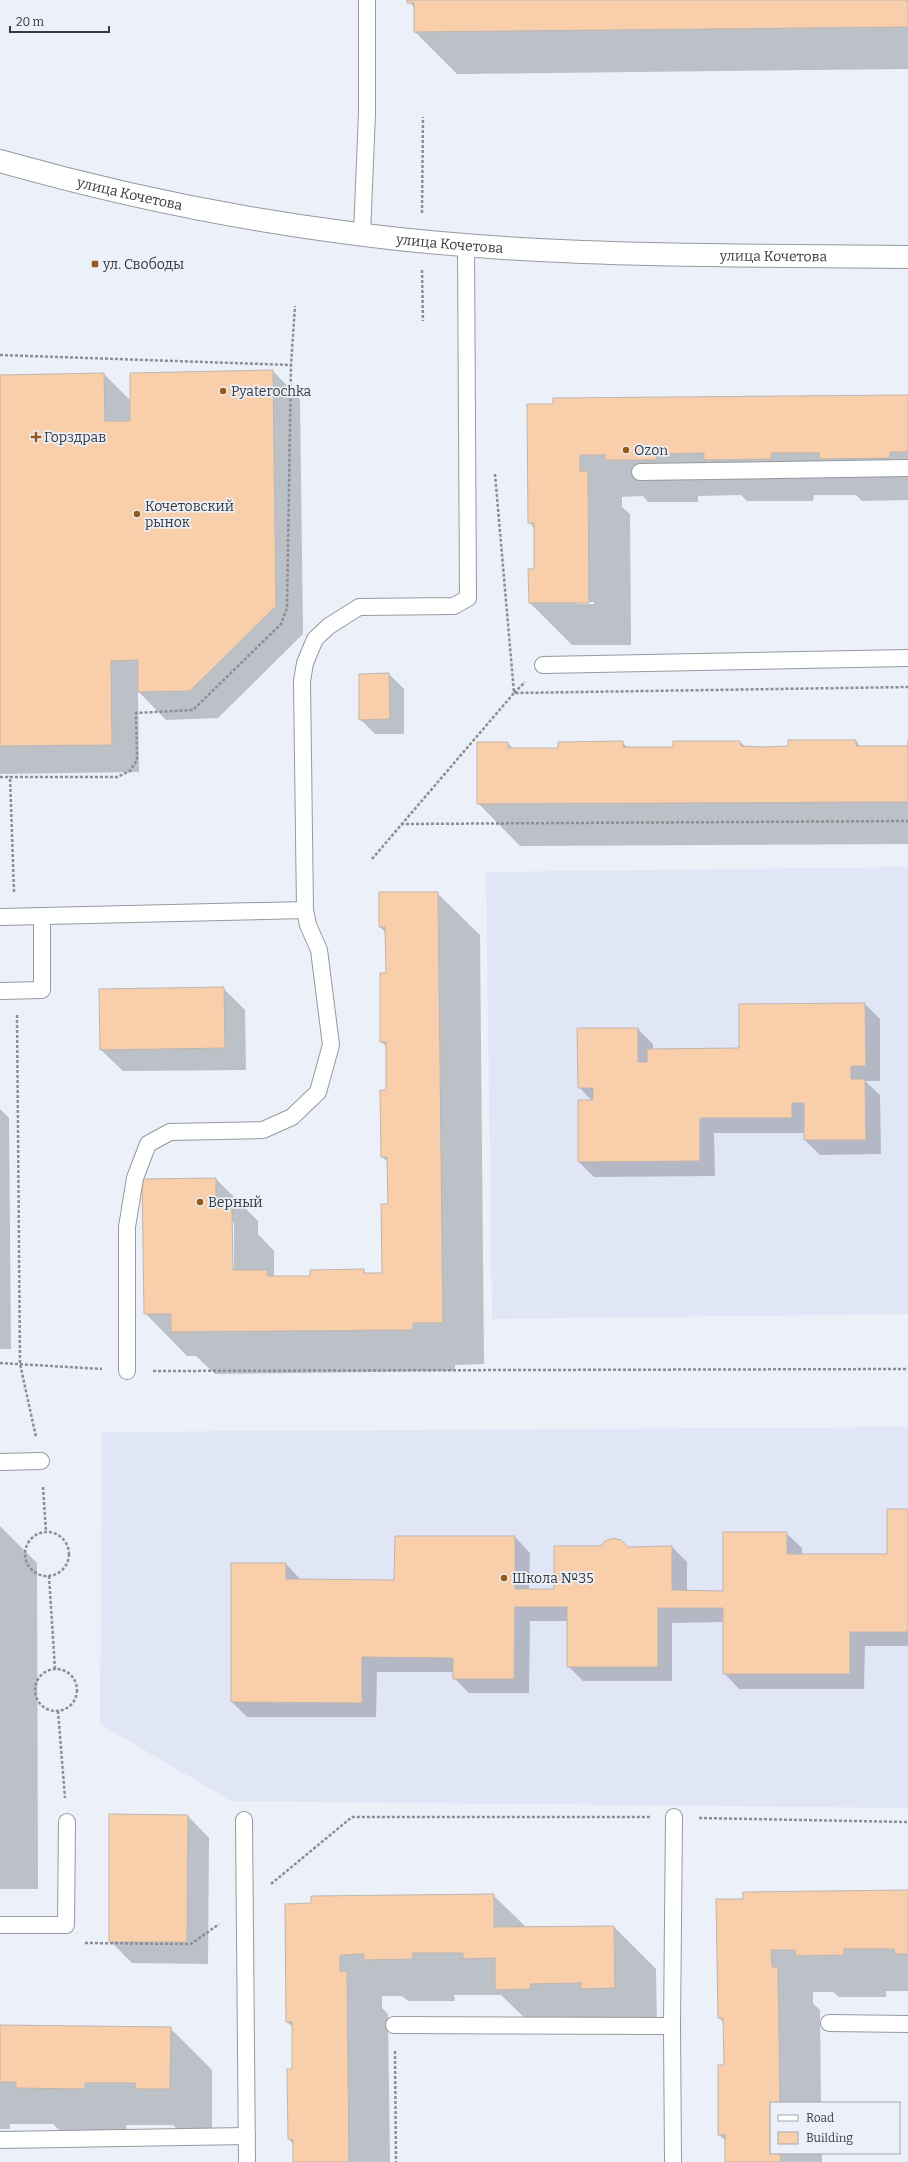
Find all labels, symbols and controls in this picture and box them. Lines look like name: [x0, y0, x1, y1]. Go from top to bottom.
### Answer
scale bar: [10, 8, 109, 34]
text: 20 m: [16, 15, 45, 29]
street label: улица Кочетова: [75, 173, 184, 214]
street label: улица Кочетова: [394, 230, 504, 256]
street label: улица Кочетова: [719, 247, 828, 265]
place label: ул. Свободы: [102, 256, 184, 273]
marker: ул. Свободы: [90, 259, 100, 269]
place label: Pyaterochka: [231, 383, 312, 400]
marker: Pyaterochka: [218, 386, 228, 396]
place label: Горздрав: [44, 429, 106, 446]
marker: Горздрав: [31, 432, 41, 442]
place label: Ozon: [634, 442, 668, 459]
marker: Ozon: [621, 445, 631, 455]
place label: Кочетовский рынок: [145, 498, 234, 531]
marker: Кочетовский рынок: [132, 509, 142, 519]
place label: Верный: [208, 1194, 263, 1211]
marker: Верный: [195, 1197, 205, 1207]
place label: Школа №35: [512, 1570, 594, 1587]
marker: Школа №35: [499, 1573, 509, 1583]
legend: [770, 2102, 900, 2154]
text: Road: [806, 2111, 834, 2125]
text: Building: [806, 2131, 853, 2145]

